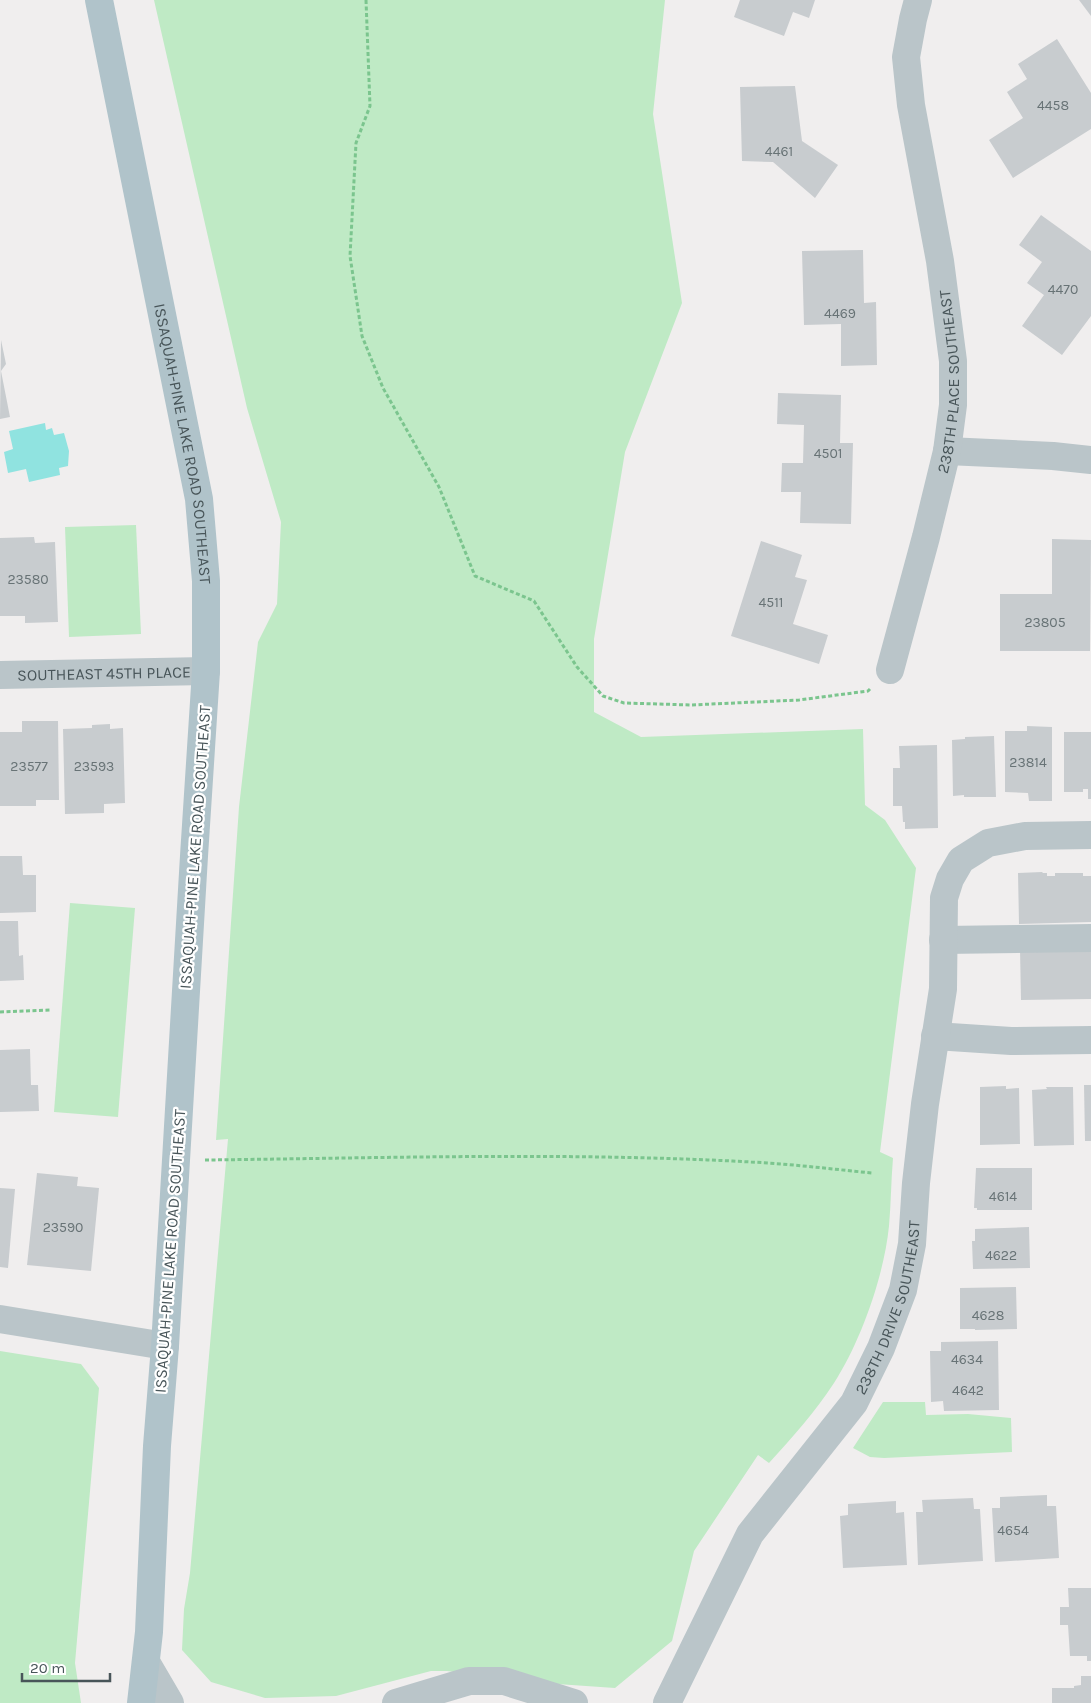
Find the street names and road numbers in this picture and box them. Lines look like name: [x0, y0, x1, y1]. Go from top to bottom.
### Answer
street label: 238TH PLACE SOUTHEAST: [932, 289, 963, 475]
street label: ISSAQUAH-PINE LAKE ROAD SOUTHEAST: [151, 302, 216, 585]
street label: SOUTHEAST 45TH PLACE: [17, 662, 191, 684]
street label: ISSAQUAH-PINE LAKE ROAD SOUTHEAST: [176, 705, 214, 989]
street label: ISSAQUAH-PINE LAKE ROAD SOUTHEAST: [151, 1109, 189, 1393]
street label: 238TH DRIVE SOUTHEAST: [850, 1220, 923, 1397]

